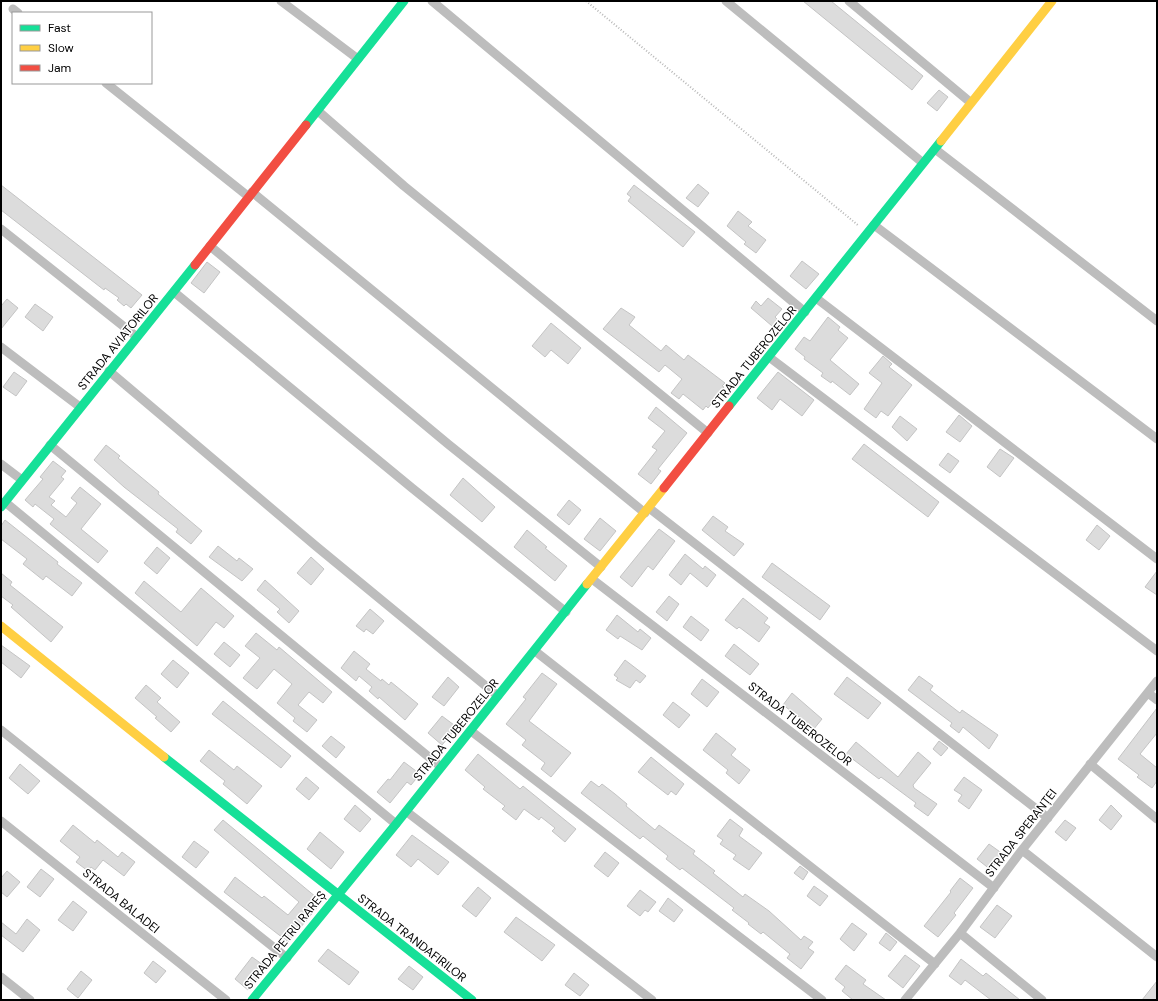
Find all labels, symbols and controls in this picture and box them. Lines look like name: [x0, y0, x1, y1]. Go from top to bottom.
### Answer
legend: [12, 12, 152, 84]
text: Fast: [48, 20, 71, 36]
text: Slow: [48, 40, 74, 56]
text: Jam: [48, 60, 71, 76]
street label: STRADA AVIATORILOR: [74, 291, 162, 393]
street label: STRADA TUBEROZELOR: [708, 302, 800, 412]
street label: STRADA TUBEROZELOR: [410, 675, 502, 785]
street label: STRADA TUBEROZELOR: [745, 678, 855, 770]
street label: STRADA SPERANȚEI: [982, 786, 1060, 880]
street label: STRADA BALADEI: [79, 865, 163, 937]
street label: STRADA PETRU RAREȘ: [240, 888, 330, 992]
street label: STRADA TRANDAFIRILOR: [354, 890, 470, 986]

